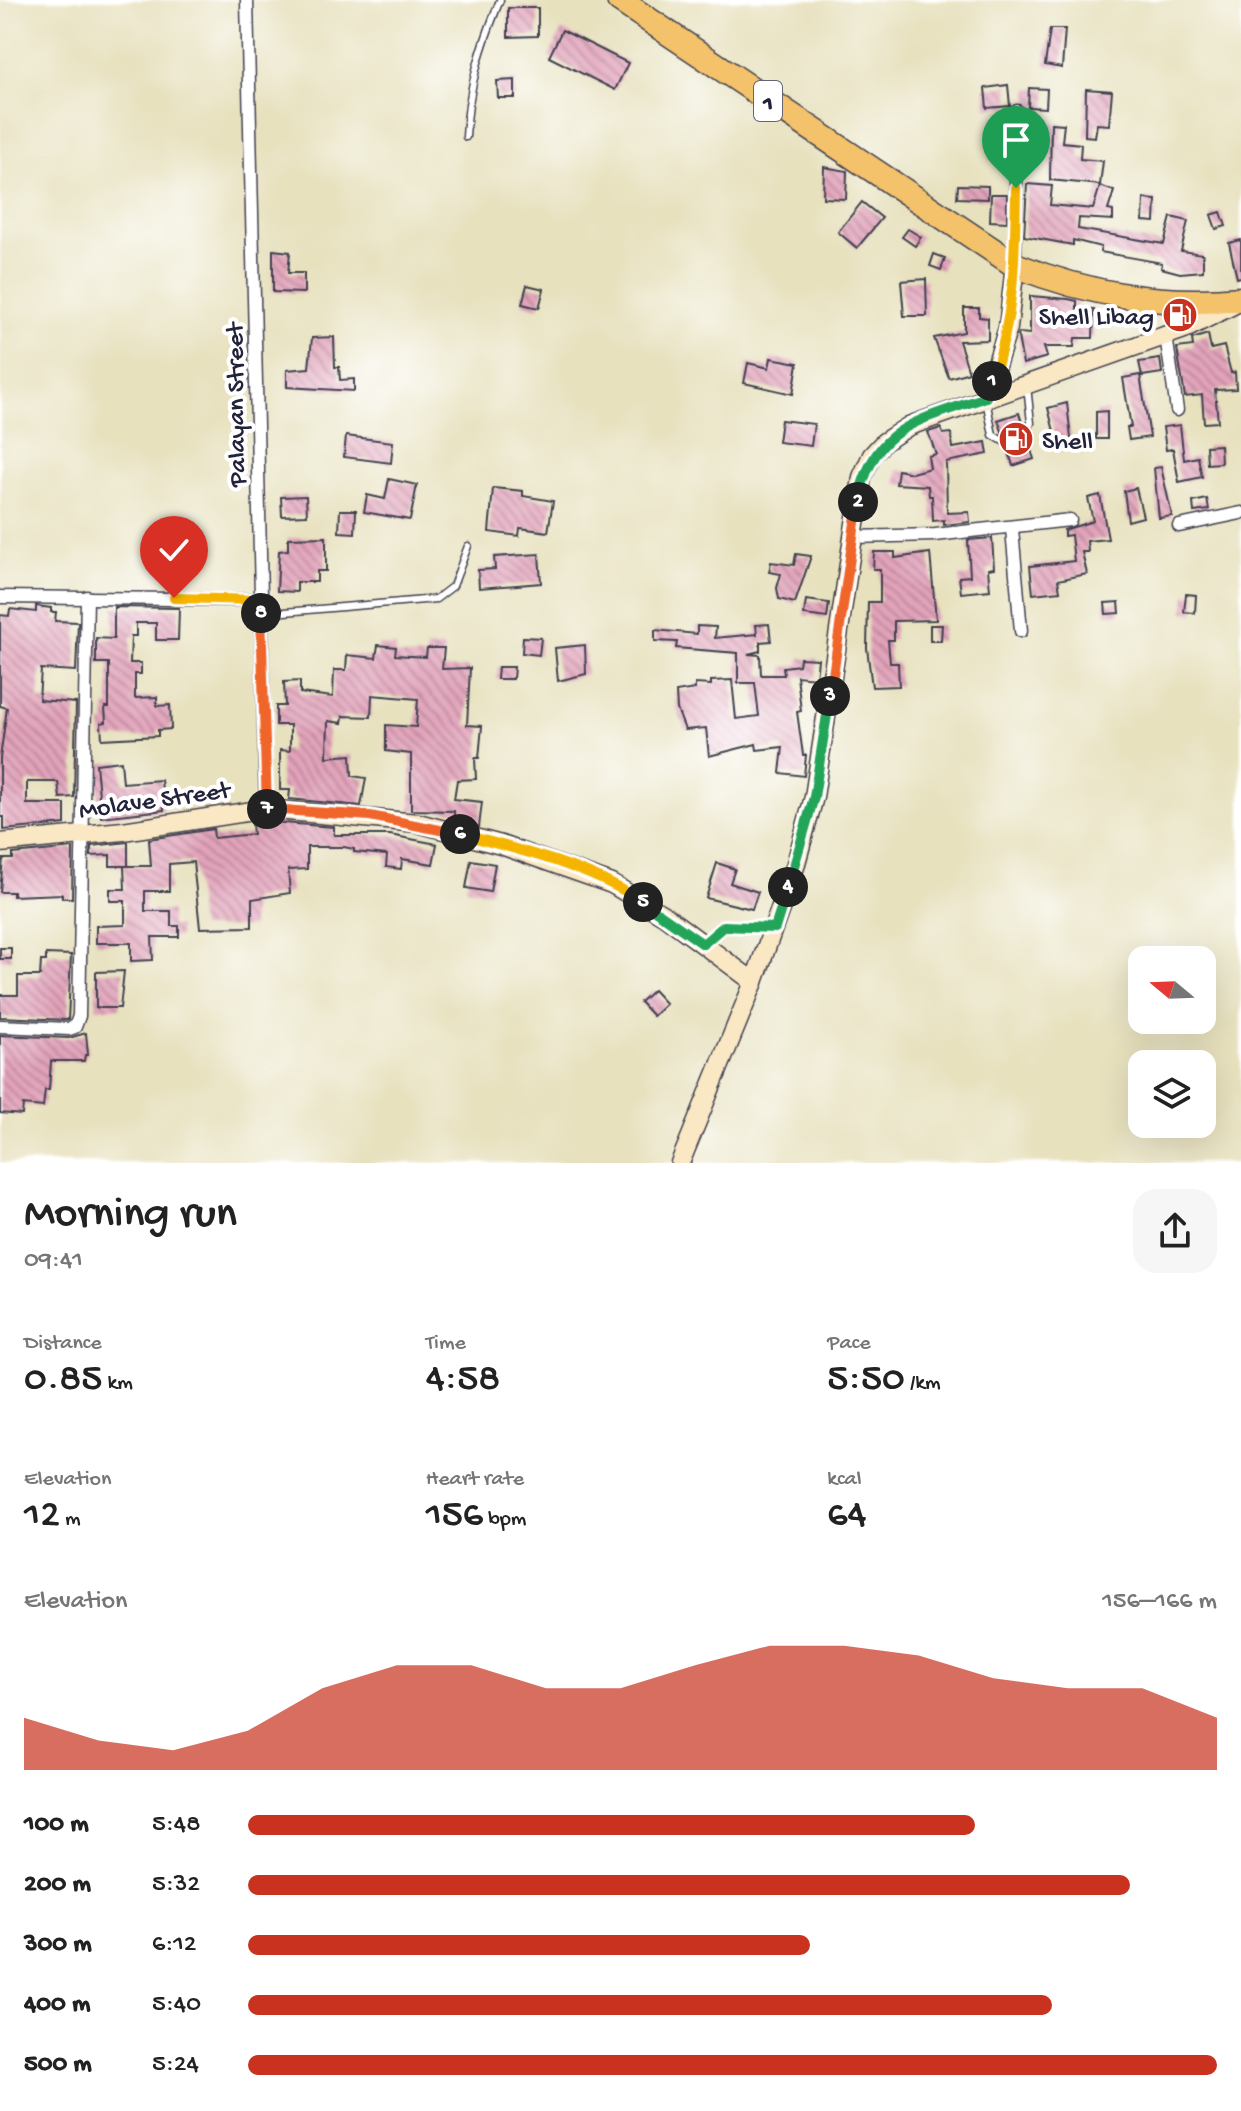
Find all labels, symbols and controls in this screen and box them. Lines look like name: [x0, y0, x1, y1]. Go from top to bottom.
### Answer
road number: 1: [754, 81, 782, 121]
pin: [982, 106, 1050, 188]
icon: arrive: [994, 118, 1038, 162]
fuel station icon: Shell Libag: [1161, 296, 1199, 334]
place label: Shell Libag: [1039, 304, 1154, 335]
street label: Palayan Street: [222, 320, 255, 488]
pin: 1: [972, 361, 1012, 401]
text: 1: [988, 368, 996, 394]
fuel station icon: Shell: [997, 420, 1035, 458]
place label: Shell: [1042, 428, 1093, 459]
pin: 2: [838, 482, 878, 522]
text: 2: [853, 489, 863, 515]
pin: [140, 516, 208, 598]
icon: check: [152, 528, 196, 572]
pin: 8: [241, 593, 281, 633]
text: 8: [255, 600, 267, 626]
pin: 3: [810, 676, 850, 716]
text: 3: [824, 683, 836, 709]
street label: Molave Street: [77, 776, 234, 828]
pin: 7: [247, 789, 287, 829]
text: 7: [261, 796, 273, 822]
pin: 6: [440, 814, 480, 854]
text: 6: [454, 821, 466, 847]
pin: 4: [768, 867, 808, 907]
text: 4: [783, 874, 793, 900]
pin: 5: [623, 882, 663, 922]
text: 5: [637, 889, 649, 915]
north arrow: [1128, 946, 1216, 1034]
map controls: [1128, 946, 1216, 1138]
button: layers: [1128, 1050, 1216, 1138]
button: share: [1133, 1189, 1217, 1273]
text: Morning run: [24, 1190, 237, 1242]
text: 09:41: [24, 1246, 83, 1277]
text: Distance: [24, 1331, 102, 1357]
text: Time: [426, 1331, 466, 1357]
text: Pace: [827, 1331, 871, 1357]
text: 0.85: [24, 1357, 102, 1404]
text: 4:58: [426, 1357, 500, 1404]
text: 5:50: [827, 1357, 905, 1404]
text: km: [102, 1371, 133, 1397]
text: /km: [905, 1371, 941, 1397]
text: Elevation: [24, 1467, 111, 1493]
text: Heart rate: [426, 1467, 524, 1493]
text: kcal: [827, 1467, 862, 1493]
text: 12: [24, 1493, 60, 1540]
text: 156: [426, 1493, 483, 1540]
text: 64: [827, 1493, 867, 1540]
text: m: [60, 1507, 81, 1533]
text: bpm: [483, 1507, 526, 1533]
text: Elevation: [24, 1587, 127, 1618]
text: 156–166 m: [1102, 1587, 1217, 1618]
text: 100 m: [24, 1810, 89, 1841]
text: 5:48: [152, 1810, 200, 1841]
text: 200 m: [24, 1870, 91, 1901]
text: 5:32: [152, 1870, 200, 1901]
text: 300 m: [24, 1930, 92, 1961]
text: 6:12: [152, 1930, 197, 1961]
text: 400 m: [24, 1990, 90, 2021]
text: 5:40: [152, 1990, 201, 2021]
text: 500 m: [24, 2050, 92, 2081]
text: 5:24: [152, 2050, 199, 2081]

